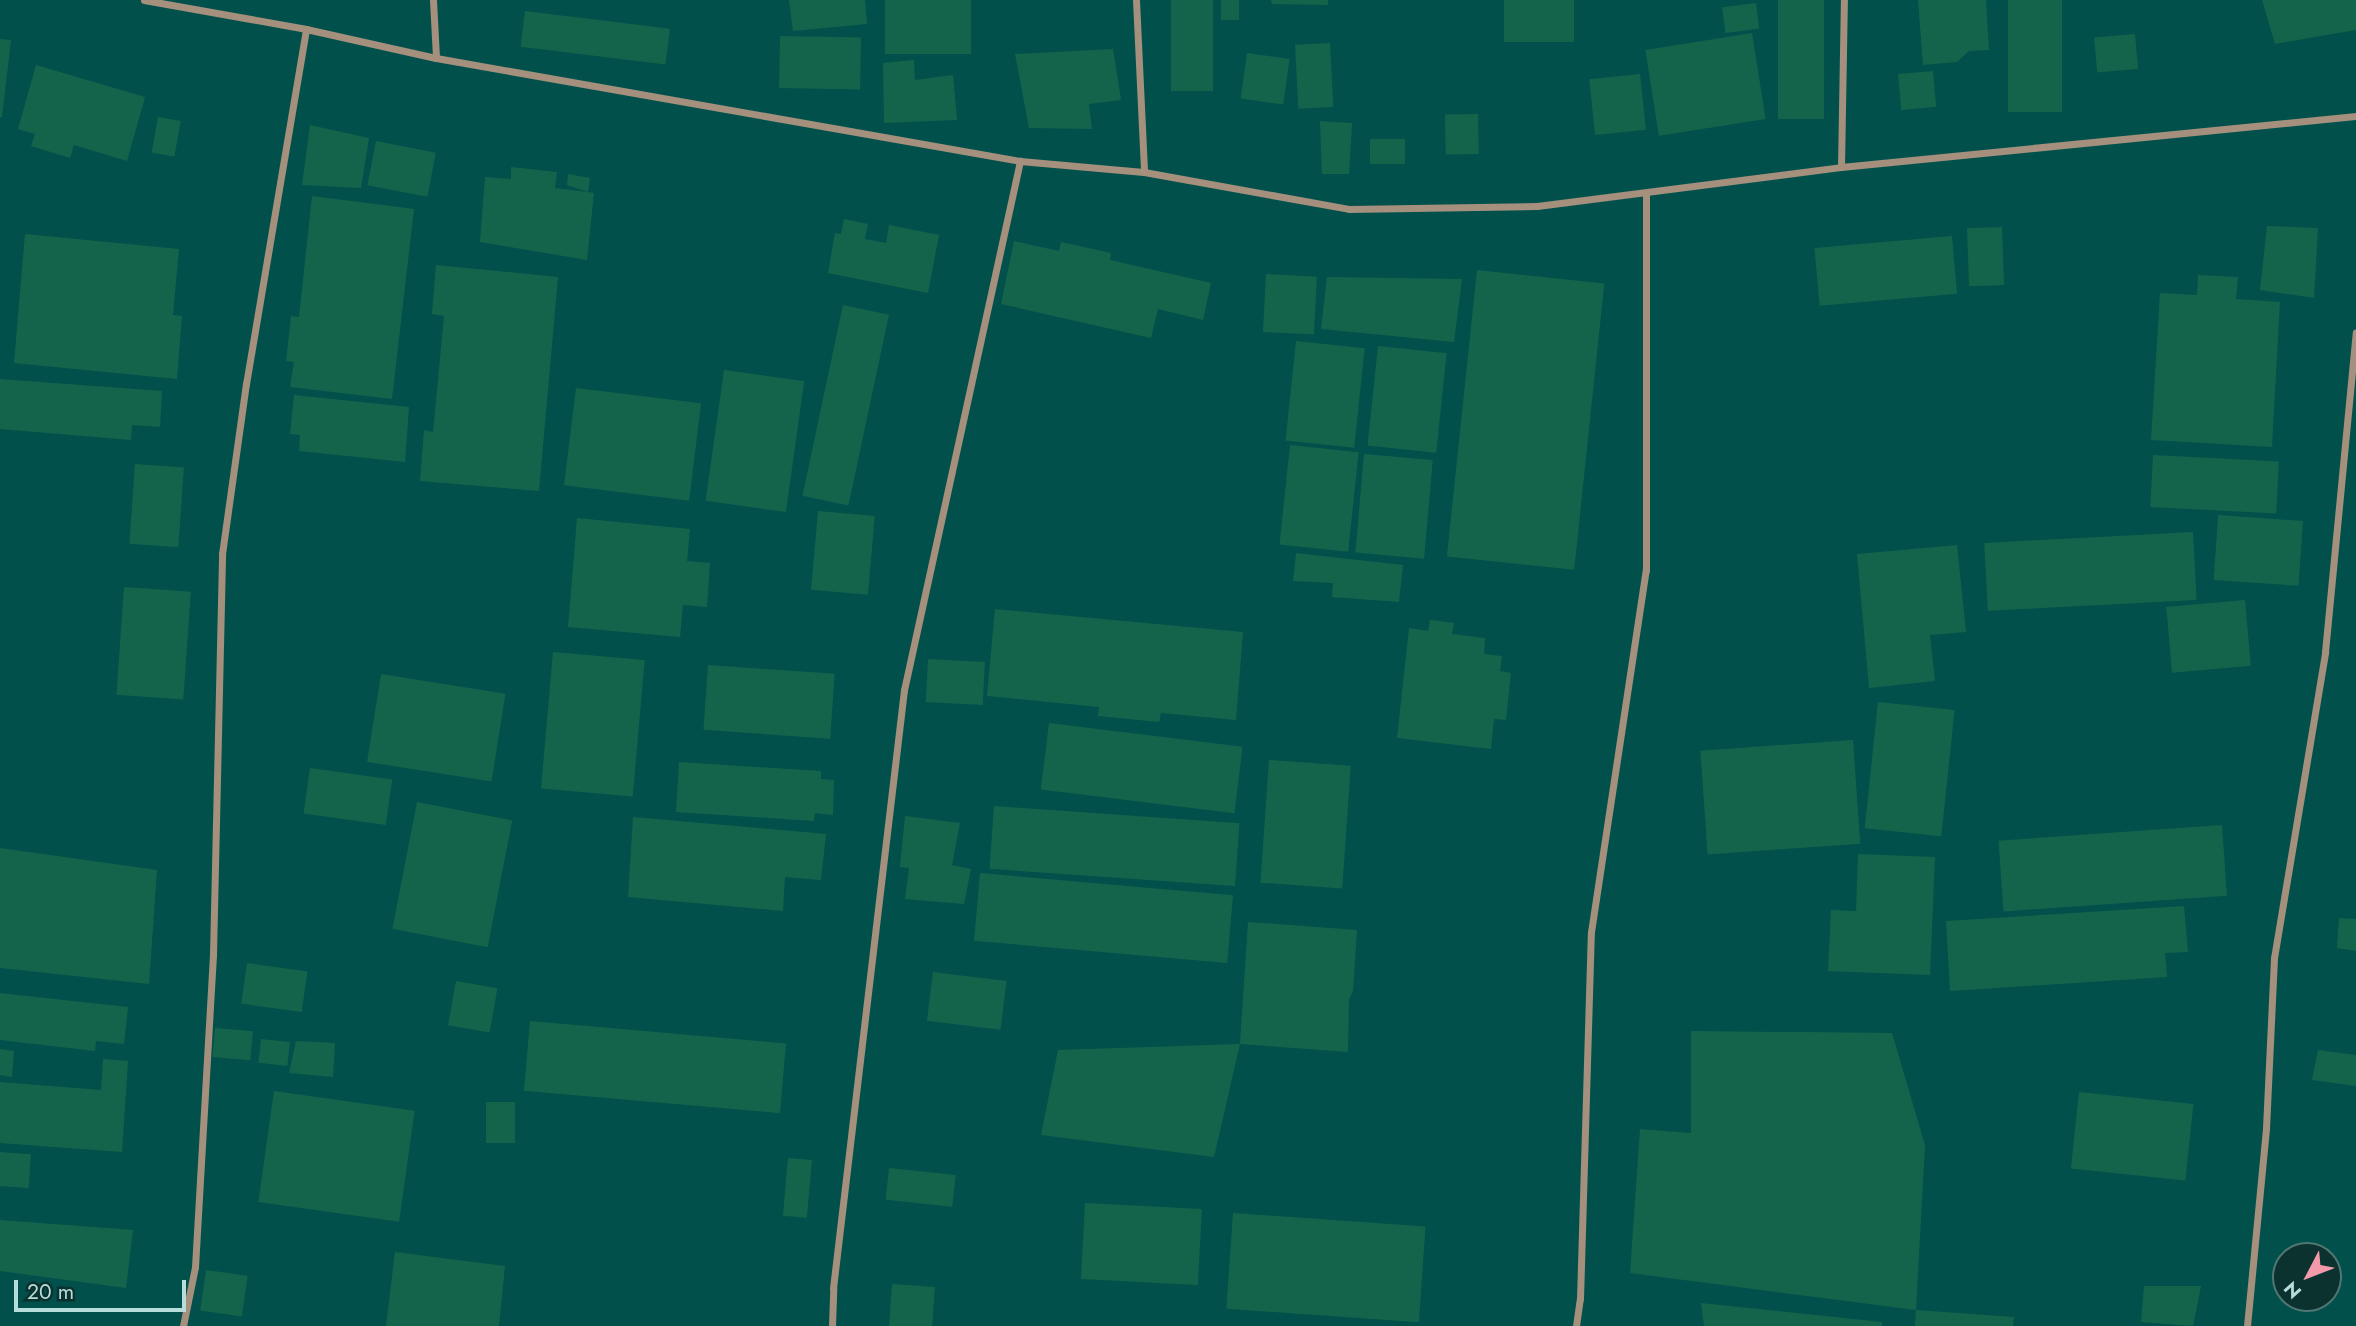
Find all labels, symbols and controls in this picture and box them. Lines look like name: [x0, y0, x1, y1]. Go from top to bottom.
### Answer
north arrow: [2272, 1242, 2342, 1312]
scale bar: [18, 1266, 189, 1310]
text: N: [2277, 1275, 2308, 1305]
text: 20 m: [27, 1277, 74, 1307]

